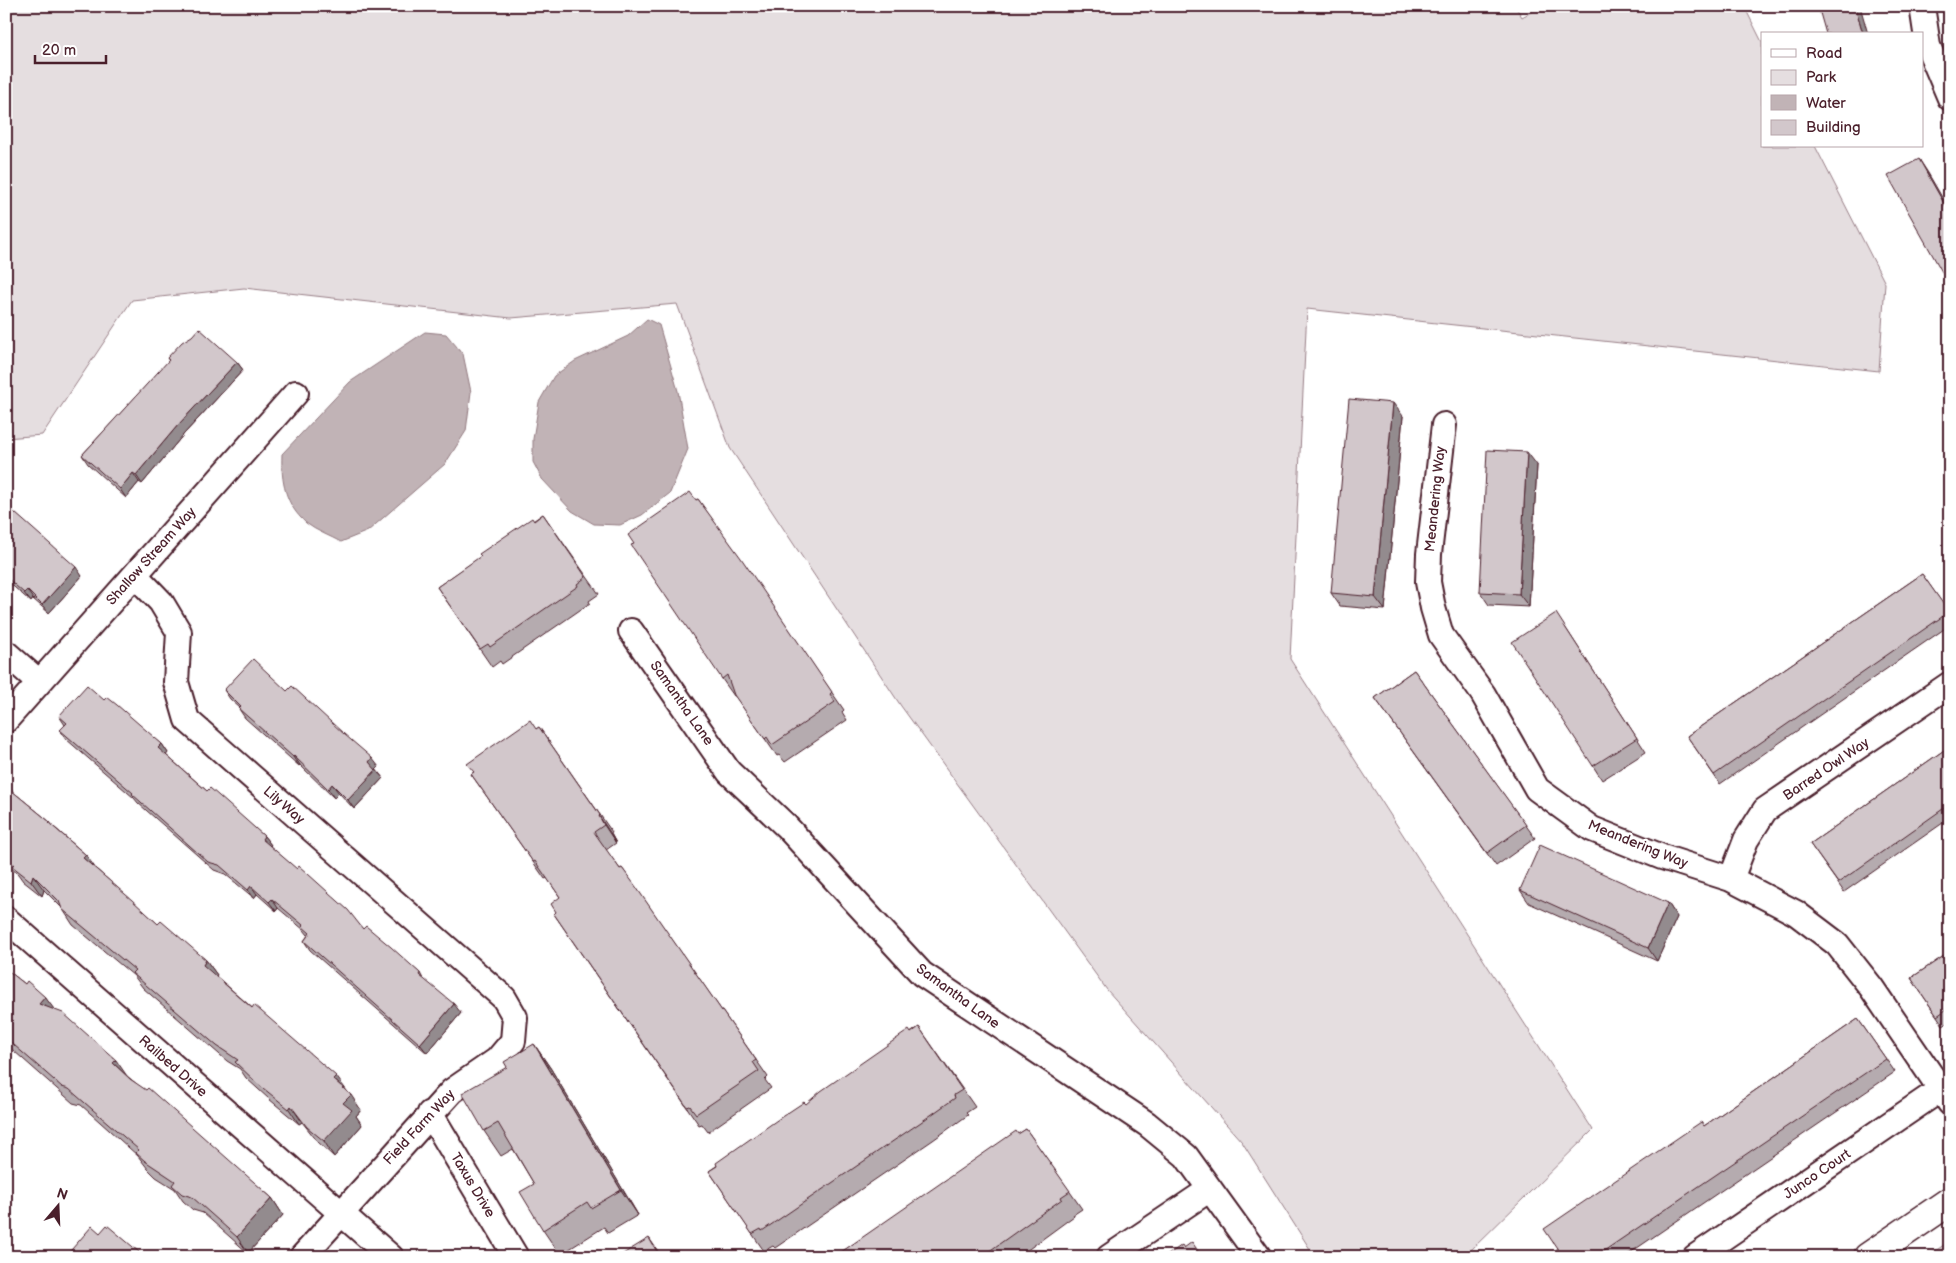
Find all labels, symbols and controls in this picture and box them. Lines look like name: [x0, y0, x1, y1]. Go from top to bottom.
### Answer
scale bar: [35, 32, 106, 64]
legend: [1761, 32, 1924, 148]
text: 20 m: [42, 41, 76, 60]
text: Road: [1806, 44, 1842, 63]
text: Park: [1806, 68, 1837, 87]
text: Water: [1806, 94, 1846, 113]
text: Building: [1806, 118, 1861, 137]
street label: Meandering Way: [1421, 445, 1449, 553]
street label: Shallow Stream Way: [103, 503, 200, 608]
street label: Samantha Lane: [647, 657, 717, 749]
street label: Barred Owl Way: [1780, 734, 1873, 804]
street label: Lily Way: [260, 782, 309, 828]
street label: Meandering Way: [1586, 816, 1691, 872]
street label: Samantha Lane: [913, 960, 1003, 1032]
street label: Railbed Drive: [135, 1032, 211, 1100]
street label: Field Farm Way: [380, 1085, 459, 1168]
street label: Junco Court: [1780, 1145, 1854, 1203]
street label: Taxus Drive: [447, 1150, 499, 1220]
north arrow: [32, 1180, 82, 1230]
text: N: [54, 1184, 70, 1204]

